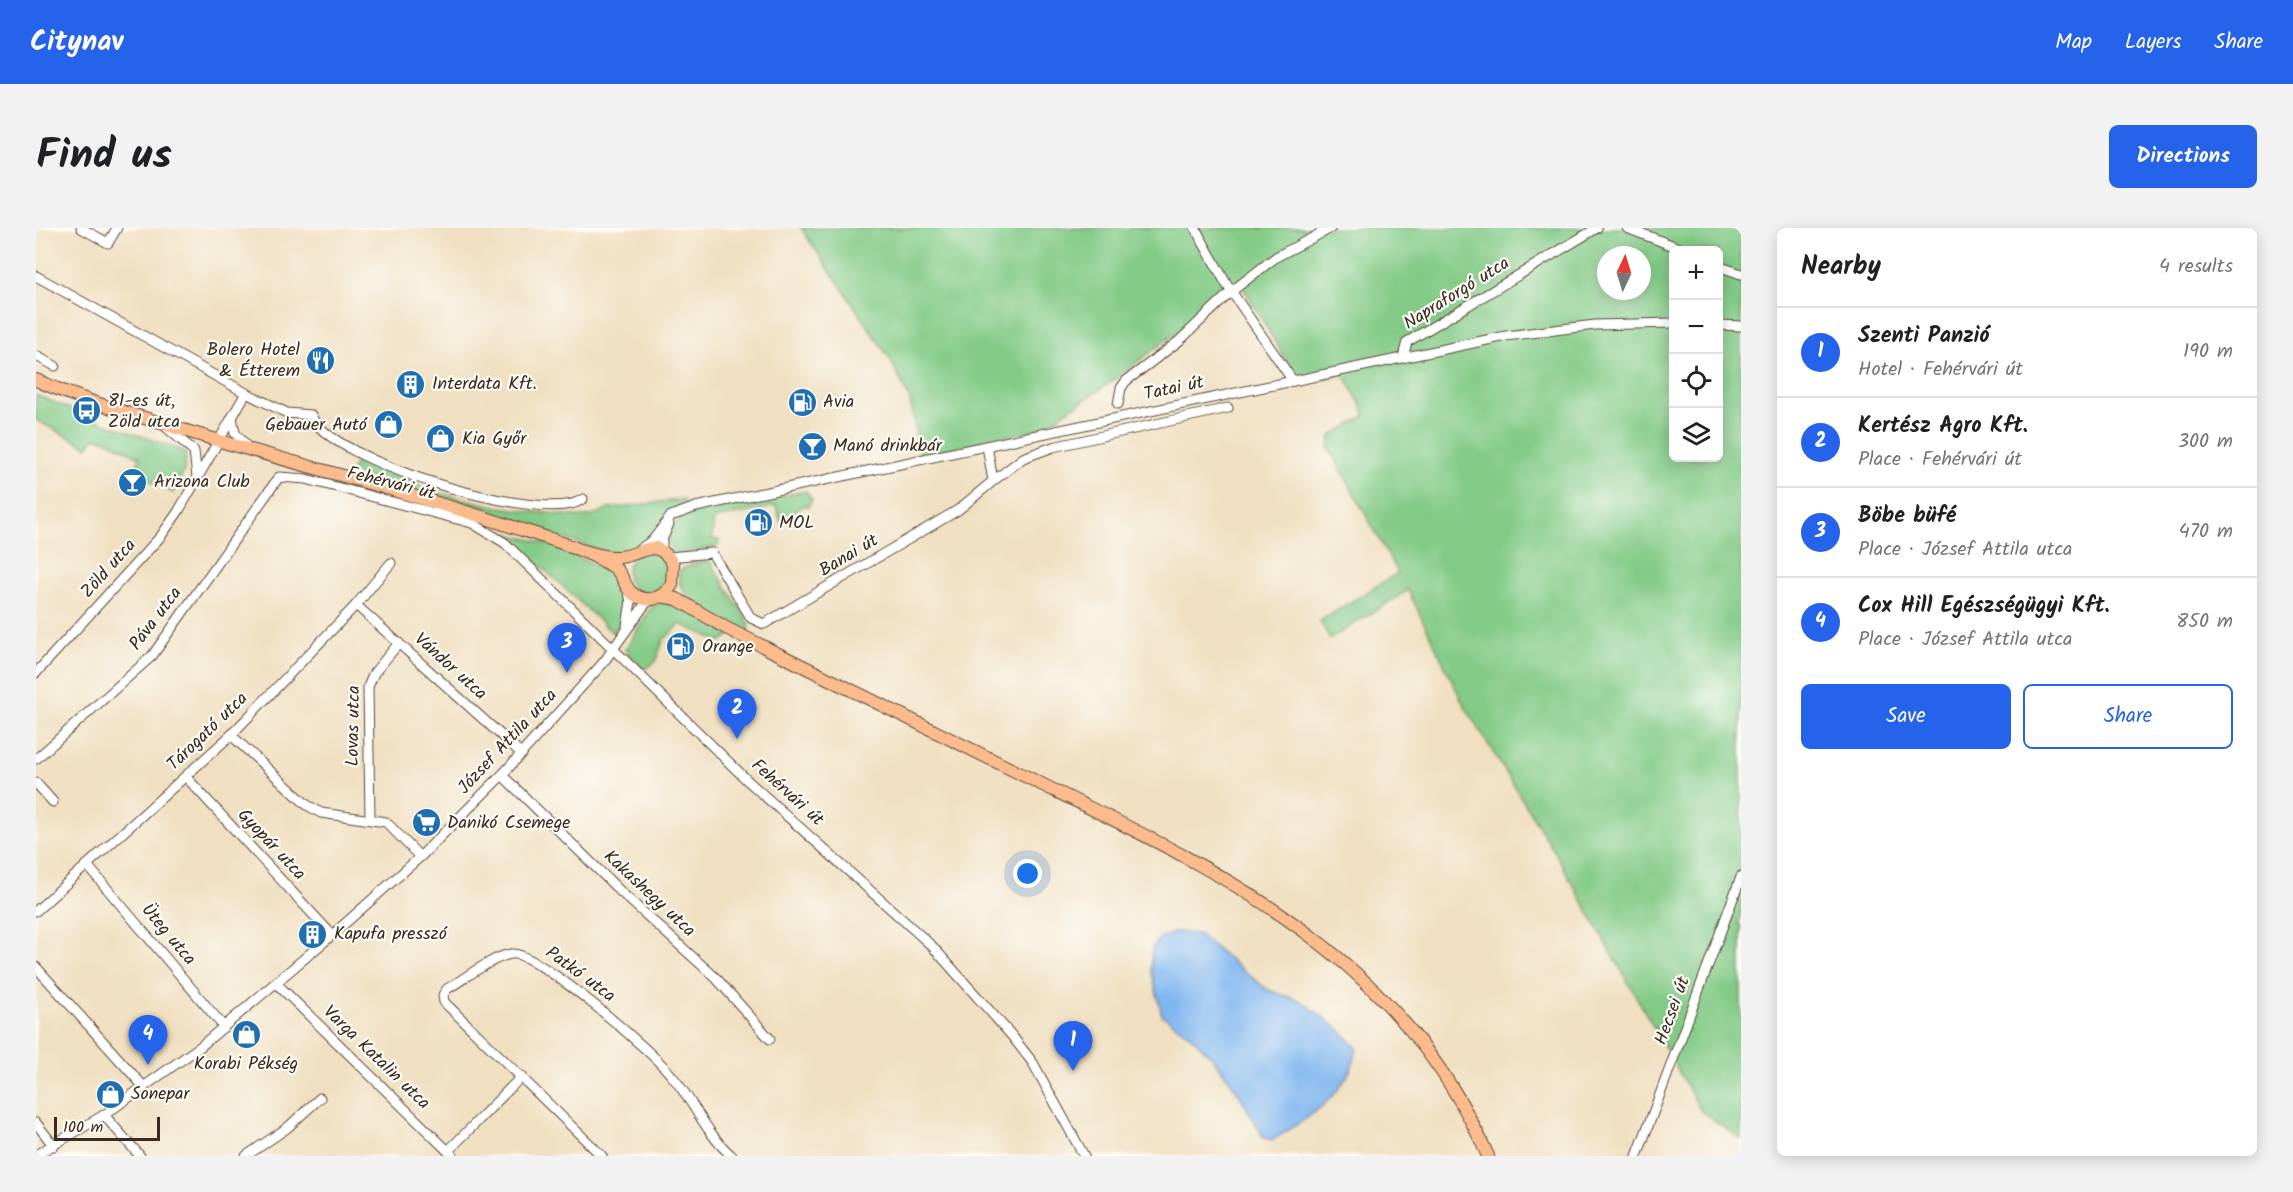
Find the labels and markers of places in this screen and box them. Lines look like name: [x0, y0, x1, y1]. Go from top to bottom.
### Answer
place label: Bolero Hotel & Étterem: [207, 336, 301, 386]
restaurant icon: Bolero Hotel & Étterem: [305, 344, 337, 376]
building icon: Interdata Kft.: [395, 368, 427, 400]
place label: Interdata Kft.: [432, 370, 537, 399]
fuel station icon: Avia: [786, 386, 818, 418]
place label: 81-es út, Zöld utca: [108, 387, 180, 437]
place label: Avia: [823, 388, 854, 417]
bus stop icon: 81-es út, Zöld utca: [71, 395, 103, 427]
shop icon: Gebauer Autó: [372, 409, 404, 441]
place label: Gebauer Autó: [265, 411, 368, 440]
shop icon: Kia Győr: [425, 423, 457, 455]
place label: Kia Győr: [462, 425, 527, 454]
bar icon: Manó drinkbár: [796, 430, 828, 462]
place label: Manó drinkbár: [833, 432, 943, 461]
bar icon: Arizona Club: [117, 466, 149, 498]
place label: Arizona Club: [154, 468, 250, 497]
fuel station icon: MOL: [742, 507, 774, 539]
place label: MOL: [779, 509, 814, 538]
pin: 3: [548, 624, 586, 673]
fuel station icon: Orange: [665, 631, 697, 663]
place label: Orange: [702, 633, 754, 662]
pin: 2: [718, 690, 756, 739]
supermarket icon: Danikó Csemege: [410, 807, 442, 839]
place label: Danikó Csemege: [447, 809, 570, 838]
building icon: Kapufa presszó: [297, 918, 329, 950]
place label: Kapufa presszó: [334, 920, 448, 949]
pin: 4: [128, 1016, 168, 1065]
shop icon: Korabi Pékség: [230, 1019, 262, 1051]
pin: 1: [1054, 1022, 1092, 1071]
place label: Korabi Pékség: [194, 1050, 298, 1079]
shop icon: Sonepar: [94, 1078, 126, 1110]
place label: Sonepar: [131, 1080, 190, 1109]

